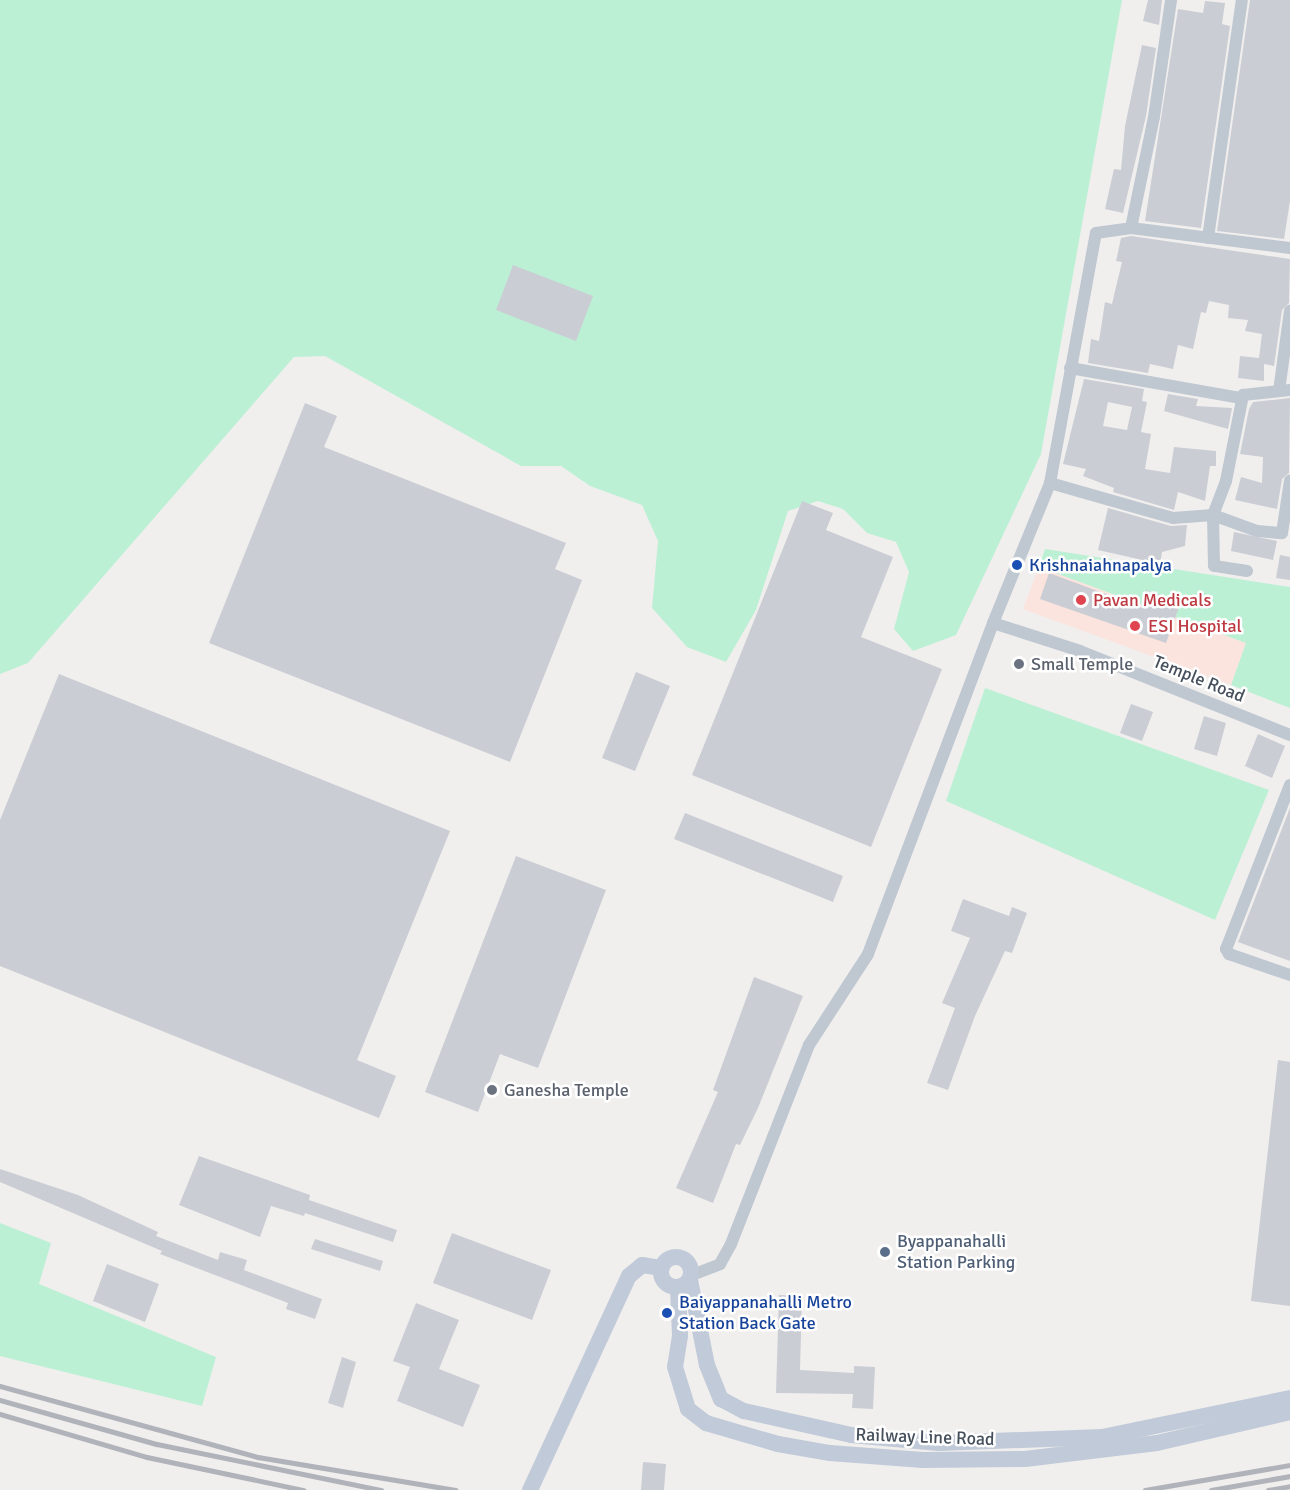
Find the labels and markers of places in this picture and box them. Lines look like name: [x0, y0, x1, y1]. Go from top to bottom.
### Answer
place label: Krishnaiahnapalya: [1029, 554, 1172, 576]
marker: Krishnaiahnapalya: [1010, 558, 1024, 572]
place label: Pavan Medicals: [1093, 589, 1211, 611]
marker: Pavan Medicals: [1074, 593, 1088, 607]
place label: ESI Hospital: [1148, 615, 1242, 637]
marker: ESI Hospital: [1126, 617, 1144, 635]
place label: Small Temple: [1031, 653, 1133, 675]
marker: Small Temple: [1012, 657, 1026, 671]
place label: Ganesha Temple: [504, 1079, 629, 1101]
marker: Ganesha Temple: [485, 1083, 499, 1097]
place label: Byappanahalli Station Parking: [897, 1231, 1015, 1274]
marker: Byappanahalli Station Parking: [878, 1245, 892, 1259]
place label: Baiyappanahalli Metro Station Back Gate: [679, 1292, 852, 1334]
marker: Baiyappanahalli Metro Station Back Gate: [660, 1306, 674, 1320]

